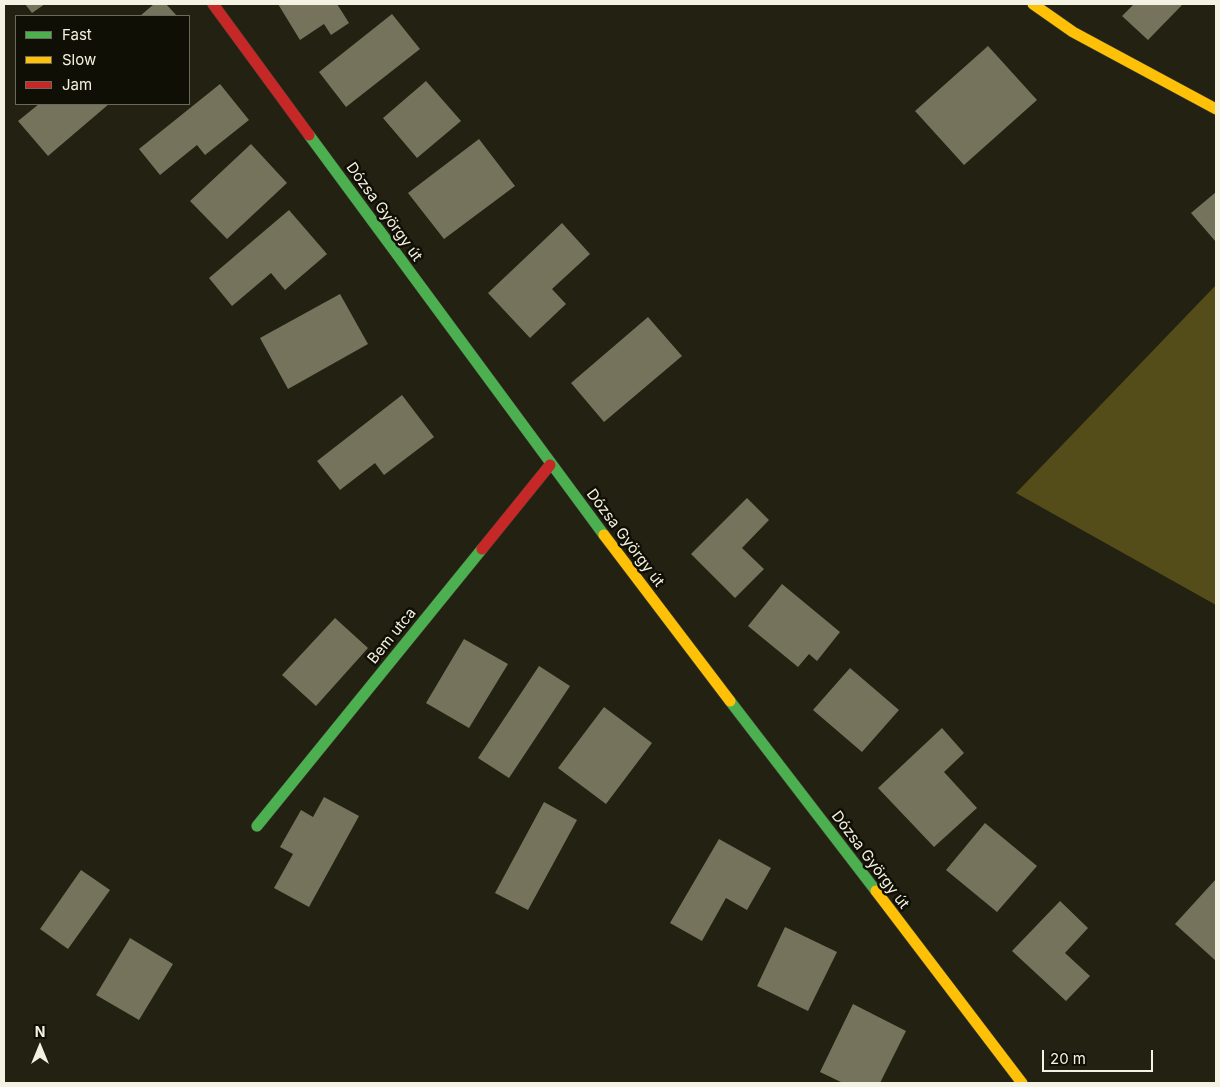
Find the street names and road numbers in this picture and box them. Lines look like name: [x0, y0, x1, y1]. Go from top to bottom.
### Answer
street label: Dózsa György út: [342, 159, 426, 265]
street label: Dózsa György út: [582, 486, 668, 590]
street label: Bem utca: [364, 604, 420, 668]
street label: Dózsa György út: [827, 808, 913, 912]

